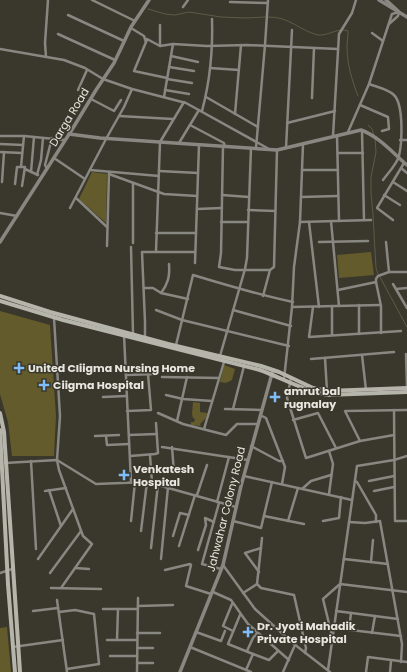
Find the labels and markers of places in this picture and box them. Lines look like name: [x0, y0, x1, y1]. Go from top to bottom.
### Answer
place label: United CIiigma Nursing Home: [28, 360, 195, 376]
marker: United CIiigma Nursing Home: [13, 362, 25, 374]
place label: Ciigma Hospital: [53, 377, 144, 393]
marker: Ciigma Hospital: [38, 379, 50, 391]
place label: amrut bal rugnalay: [284, 383, 340, 412]
marker: amrut bal rugnalay: [269, 391, 281, 403]
place label: Venkatesh Hospital: [133, 461, 194, 490]
marker: Venkatesh Hospital: [118, 469, 130, 481]
place label: Dr. Jyoti Mahadik Private Hospital: [257, 618, 356, 647]
marker: Dr. Jyoti Mahadik Private Hospital: [242, 626, 254, 638]

